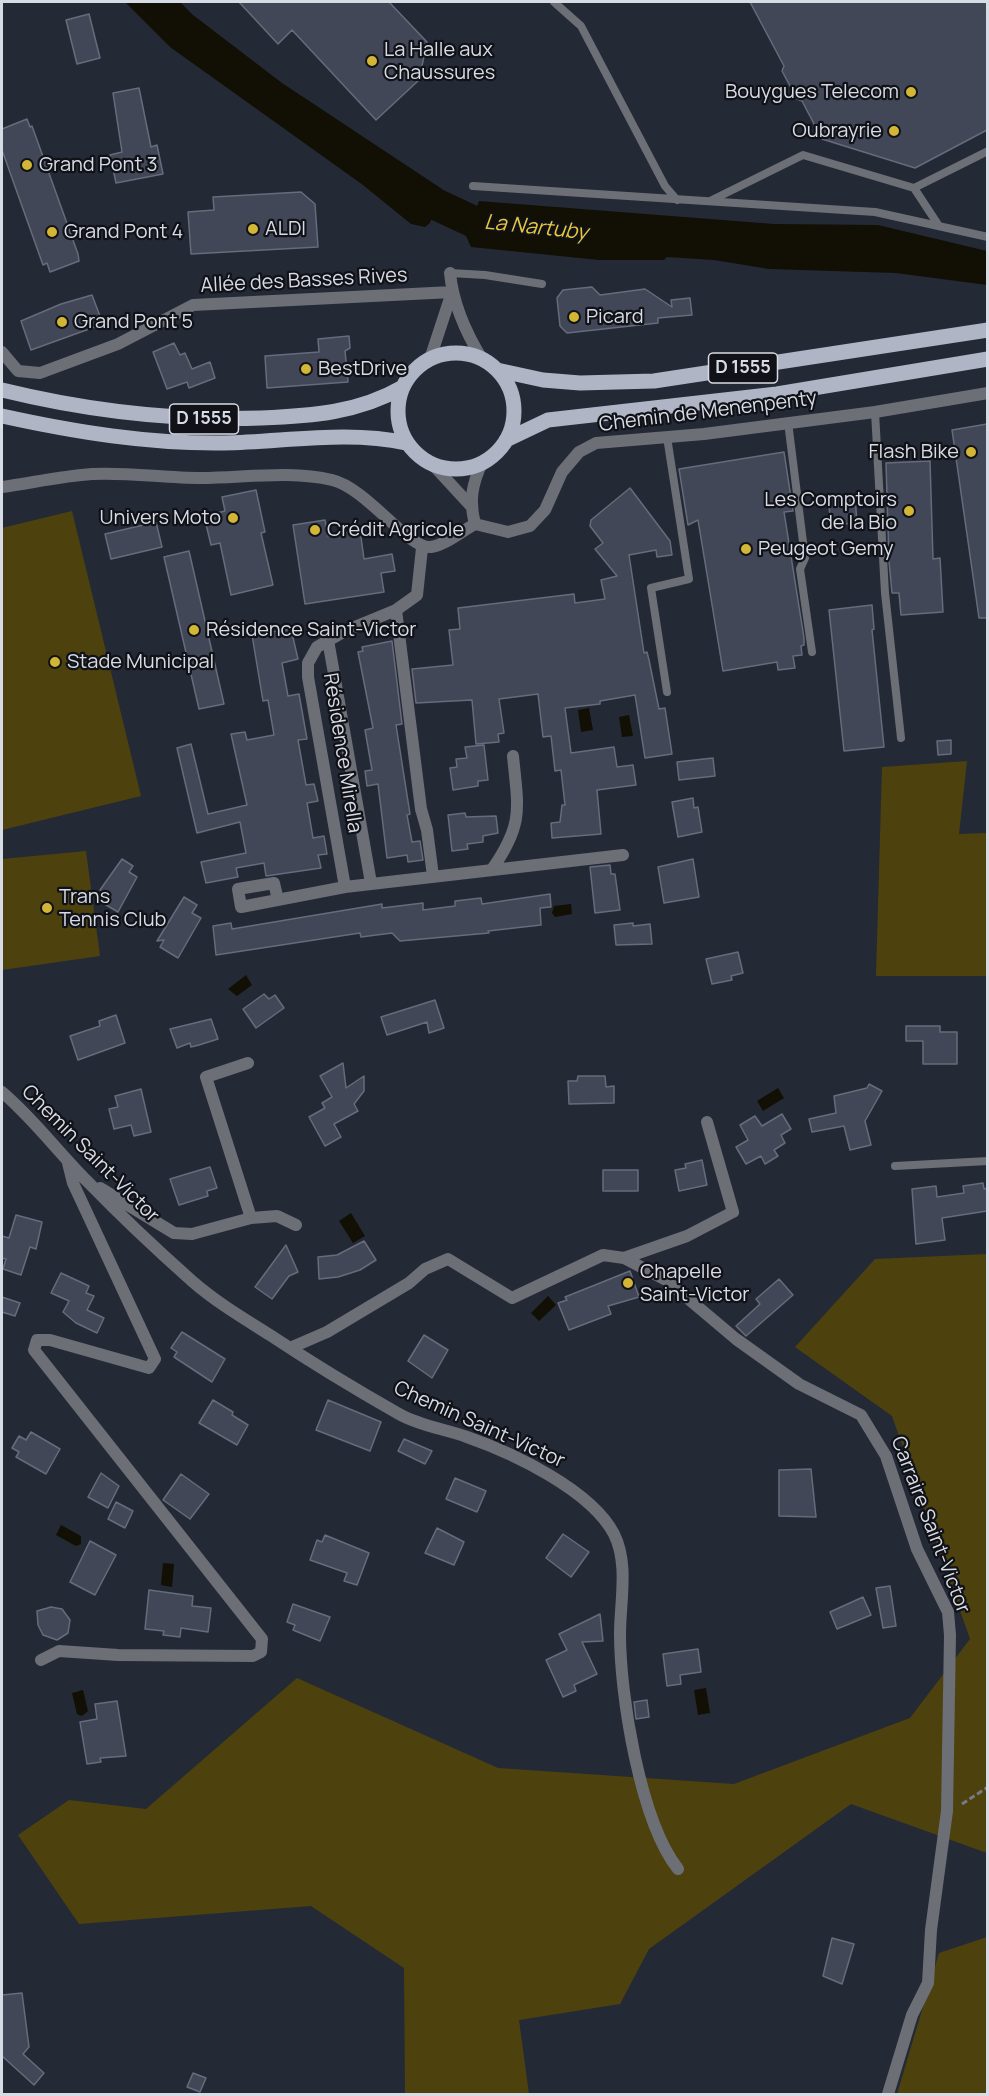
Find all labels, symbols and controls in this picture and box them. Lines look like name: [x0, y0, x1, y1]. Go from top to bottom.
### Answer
place label: La Halle aux Chaussures: [384, 38, 495, 85]
marker: La Halle aux Chaussures: [365, 54, 379, 68]
place label: Bouygues Telecom: [725, 80, 899, 104]
marker: Bouygues Telecom: [904, 85, 918, 99]
place label: Oubrayrie: [792, 119, 882, 143]
marker: Oubrayrie: [887, 124, 901, 138]
place label: Grand Pont 3: [39, 153, 157, 177]
marker: Grand Pont 3: [20, 158, 34, 172]
water label: La Nartuby: [483, 210, 589, 246]
place label: ALDI: [265, 217, 306, 241]
place label: Grand Pont 4: [64, 220, 183, 244]
marker: ALDI: [246, 222, 260, 236]
marker: Grand Pont 4: [45, 225, 59, 239]
street label: Allée des Basses Rives: [200, 264, 408, 298]
place label: Picard: [586, 305, 644, 329]
place label: Grand Pont 5: [74, 310, 193, 334]
marker: Picard: [567, 310, 581, 324]
marker: Grand Pont 5: [55, 315, 69, 329]
road number: D 1555: [708, 353, 777, 383]
place label: BestDrive: [318, 357, 407, 381]
marker: BestDrive: [299, 362, 313, 376]
street label: Chemin de Menenpenty: [598, 387, 818, 437]
road number: D 1555: [170, 404, 238, 434]
place label: Flash Bike: [868, 440, 959, 464]
marker: Flash Bike: [964, 445, 978, 459]
place label: Les Comptoirs de la Bio: [764, 488, 897, 535]
marker: Les Comptoirs de la Bio: [902, 504, 916, 518]
place label: Univers Moto: [100, 506, 221, 530]
marker: Univers Moto: [226, 511, 240, 525]
place label: Crédit Agricole: [327, 518, 464, 542]
marker: Crédit Agricole: [308, 523, 322, 537]
place label: Peugeot Gemy: [758, 537, 894, 561]
marker: Peugeot Gemy: [739, 542, 753, 556]
place label: Résidence Saint-Victor: [206, 618, 417, 642]
marker: Résidence Saint-Victor: [187, 623, 201, 637]
place label: Stade Municipal: [67, 650, 214, 674]
marker: Stade Municipal: [48, 655, 62, 669]
street label: Résidence Mirella: [318, 671, 366, 835]
place label: Trans Tennis Club: [59, 885, 166, 932]
marker: Trans Tennis Club: [40, 901, 54, 915]
street label: Chemin Saint-Victor: [16, 1080, 164, 1228]
place label: Chapelle Saint-Victor: [640, 1260, 750, 1307]
marker: Chapelle Saint-Victor: [621, 1276, 635, 1290]
street label: Chemin Saint-Victor: [390, 1376, 568, 1474]
street label: Carraire Saint-Victor: [885, 1433, 975, 1617]

